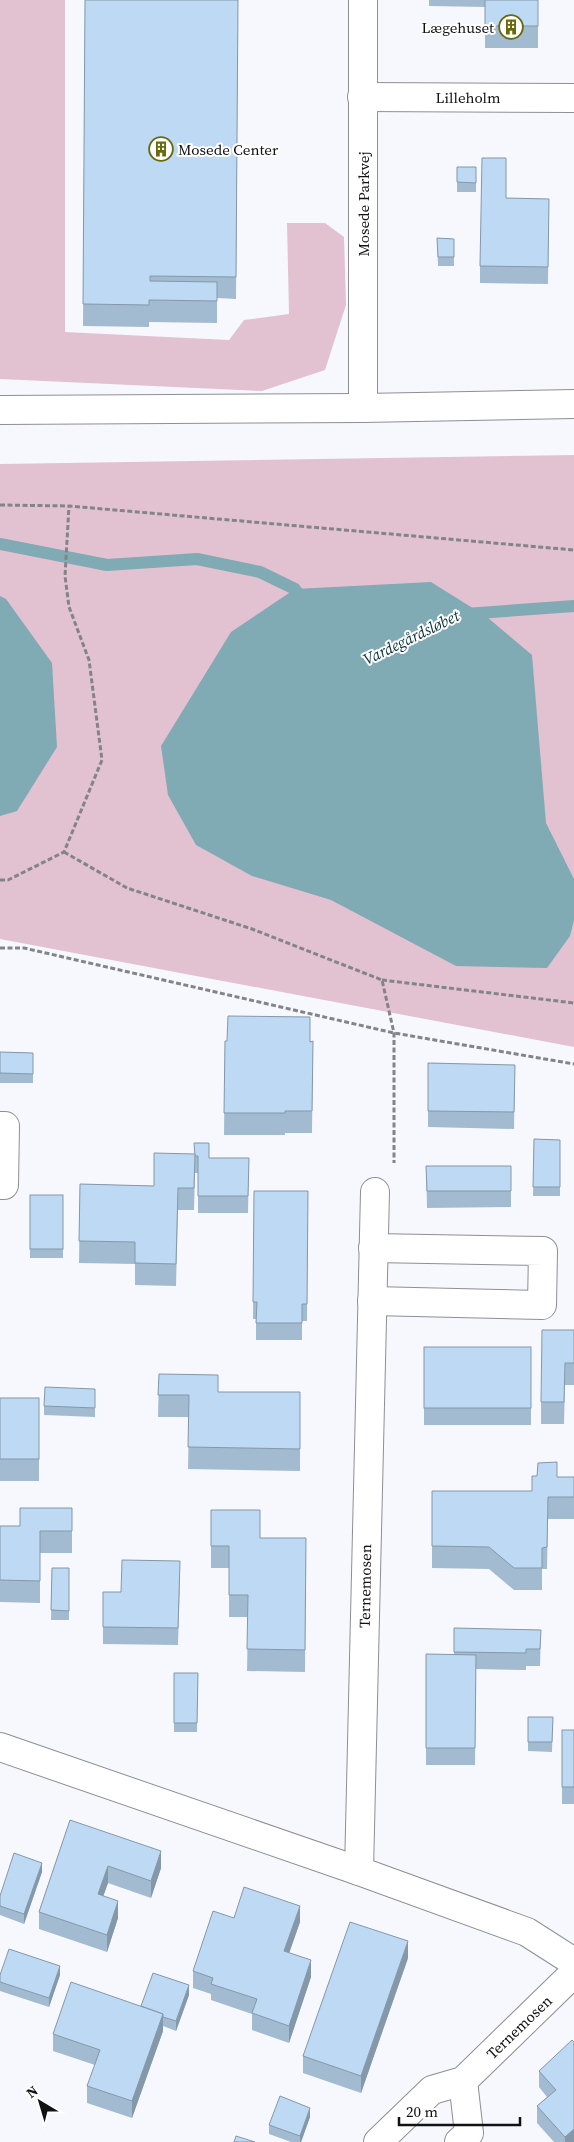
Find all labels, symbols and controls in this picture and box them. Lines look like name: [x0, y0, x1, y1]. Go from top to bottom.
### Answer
building icon: Lægehuset: [498, 14, 524, 40]
place label: Lægehuset: [421, 17, 494, 38]
street label: Lilleholm: [436, 87, 501, 108]
building icon: Mosede Center: [148, 136, 174, 162]
place label: Mosede Center: [178, 139, 279, 160]
street label: Mosede Parkvej: [353, 151, 374, 257]
water label: Vardegårdsløbet: [359, 604, 464, 670]
street label: Ternemosen: [354, 1544, 376, 1628]
street label: Ternemosen: [482, 1990, 556, 2064]
north arrow: [15, 2077, 65, 2127]
text: N: [22, 2081, 42, 2103]
scale bar: [399, 2094, 520, 2126]
text: 20 m: [406, 2101, 438, 2122]

